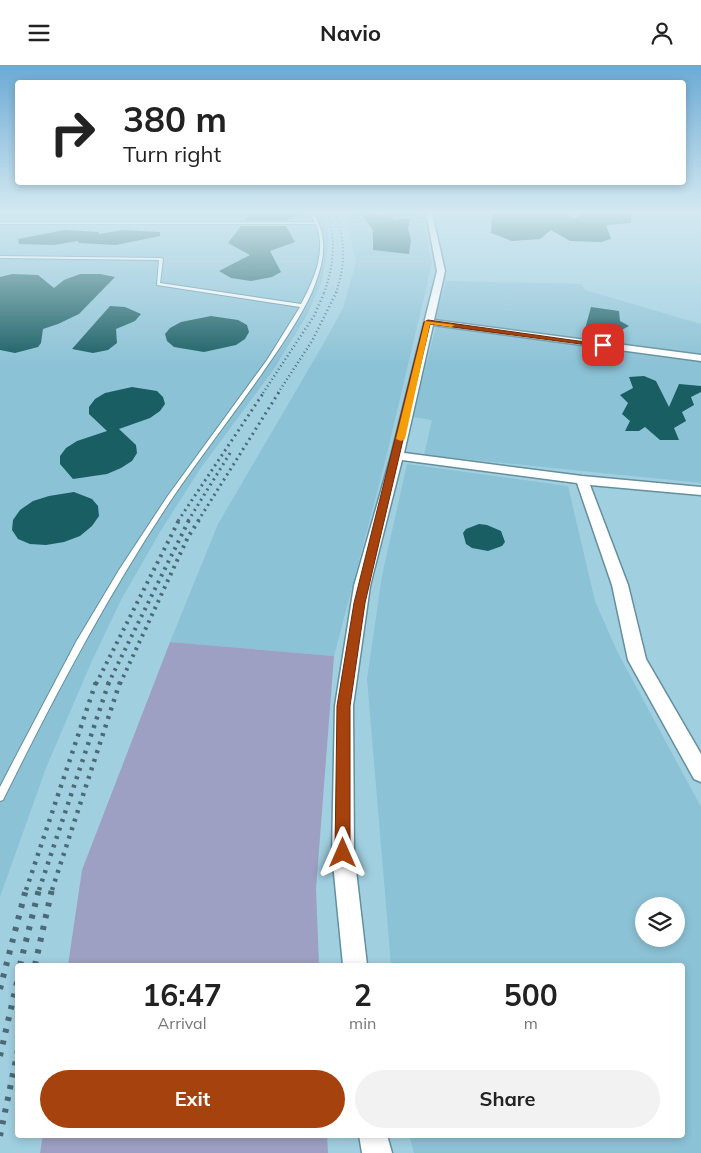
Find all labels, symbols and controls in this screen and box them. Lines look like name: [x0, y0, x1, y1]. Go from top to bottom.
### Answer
icon: menu: [25, 19, 53, 47]
text: Navio: [320, 19, 381, 47]
icon: person: [648, 19, 676, 47]
text: 380 m: [123, 97, 227, 141]
icon: right: [40, 100, 105, 165]
text: Turn right: [123, 140, 221, 168]
pin: [582, 324, 624, 366]
icon: arrive: [589, 331, 617, 359]
position arrow: [316, 826, 368, 878]
map controls: [635, 897, 685, 947]
button: layers: [635, 897, 685, 947]
text: 16:47: [142, 976, 222, 1014]
text: 2: [354, 976, 372, 1014]
text: 500: [504, 976, 558, 1014]
text: Arrival: [158, 1013, 207, 1033]
text: min: [349, 1013, 376, 1033]
text: m: [524, 1013, 538, 1033]
button: Exit: [40, 1070, 345, 1128]
button: Share: [355, 1070, 660, 1128]

